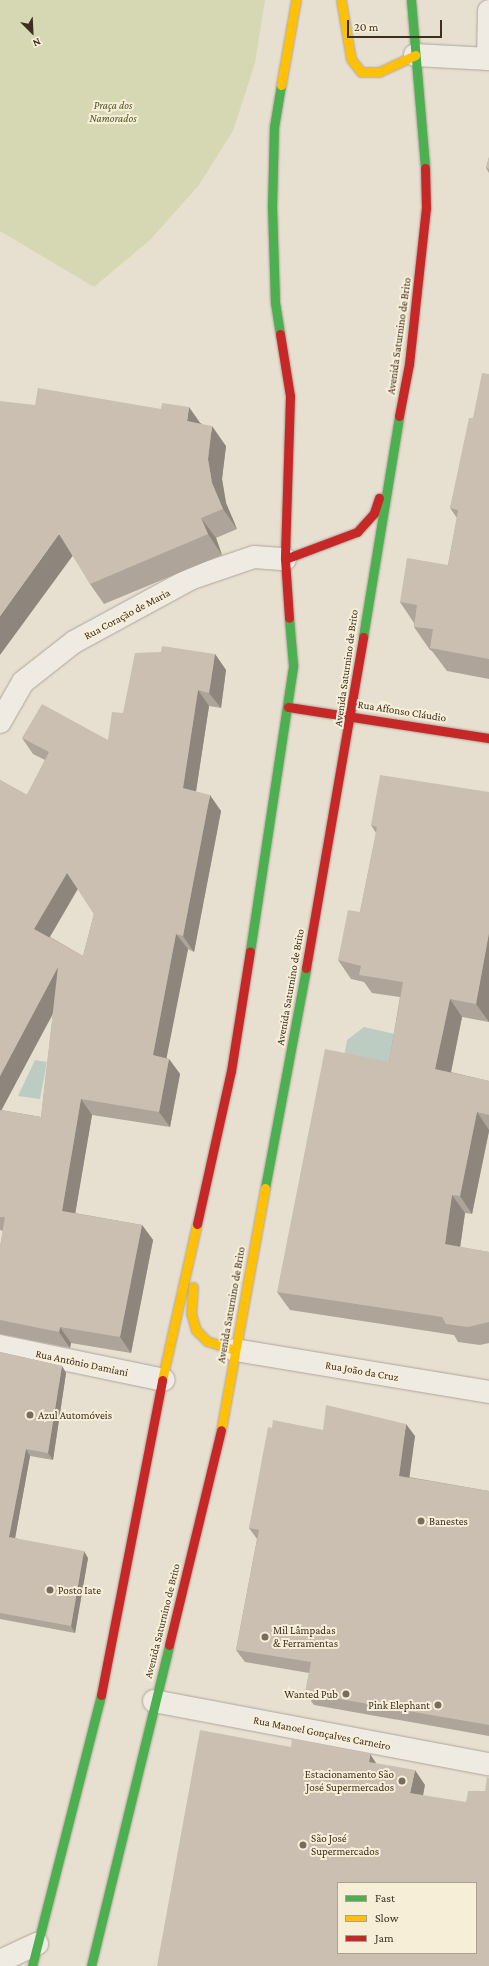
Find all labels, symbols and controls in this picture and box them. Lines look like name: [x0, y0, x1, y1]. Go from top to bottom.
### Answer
north arrow: [12, 12, 52, 52]
scale bar: [349, 12, 444, 38]
text: 20 m: [354, 20, 378, 34]
text: N: [31, 36, 43, 50]
park label: Praça dos Namorados: [89, 99, 137, 125]
street label: Avenida Saturnino de Brito: [384, 277, 414, 395]
street label: Rua Coração de Maria: [82, 586, 172, 642]
street label: Avenida Saturnino de Brito: [331, 609, 361, 727]
street label: Rua Affonso Cláudio: [357, 697, 447, 725]
street label: Avenida Saturnino de Brito: [273, 928, 307, 1046]
street label: Avenida Saturnino de Brito: [214, 1246, 248, 1364]
street label: Rua Antônio Damiani: [34, 1347, 130, 1379]
street label: Rua João da Cruz: [324, 1358, 400, 1384]
place label: Azul Automóveis: [38, 1408, 112, 1422]
marker: Azul Automóveis: [25, 1410, 35, 1420]
place label: Banestes: [429, 1514, 468, 1528]
marker: Banestes: [416, 1516, 426, 1526]
street label: Avenida Saturnino de Brito: [141, 1562, 183, 1680]
place label: Posto Iate: [58, 1583, 101, 1597]
marker: Posto Iate: [45, 1585, 55, 1595]
place label: Mil Lâmpadas & Ferramentas: [273, 1624, 338, 1650]
marker: Mil Lâmpadas & Ferramentas: [260, 1632, 270, 1642]
place label: Wanted Pub: [284, 1687, 338, 1701]
marker: Wanted Pub: [341, 1689, 351, 1699]
place label: Pink Elephant: [368, 1698, 430, 1712]
marker: Pink Elephant: [433, 1700, 443, 1710]
street label: Rua Manoel Gonçalves Carneiro: [252, 1713, 392, 1753]
place label: Estacionamento São José Supermercados: [305, 1768, 394, 1794]
marker: Estacionamento São José Supermercados: [397, 1776, 407, 1786]
place label: São José Supermercados: [311, 1832, 379, 1858]
marker: São José Supermercados: [298, 1840, 308, 1850]
legend: [337, 1882, 477, 1954]
text: Fast: [375, 1891, 395, 1905]
text: Slow: [375, 1911, 399, 1925]
text: Jam: [375, 1931, 394, 1945]

